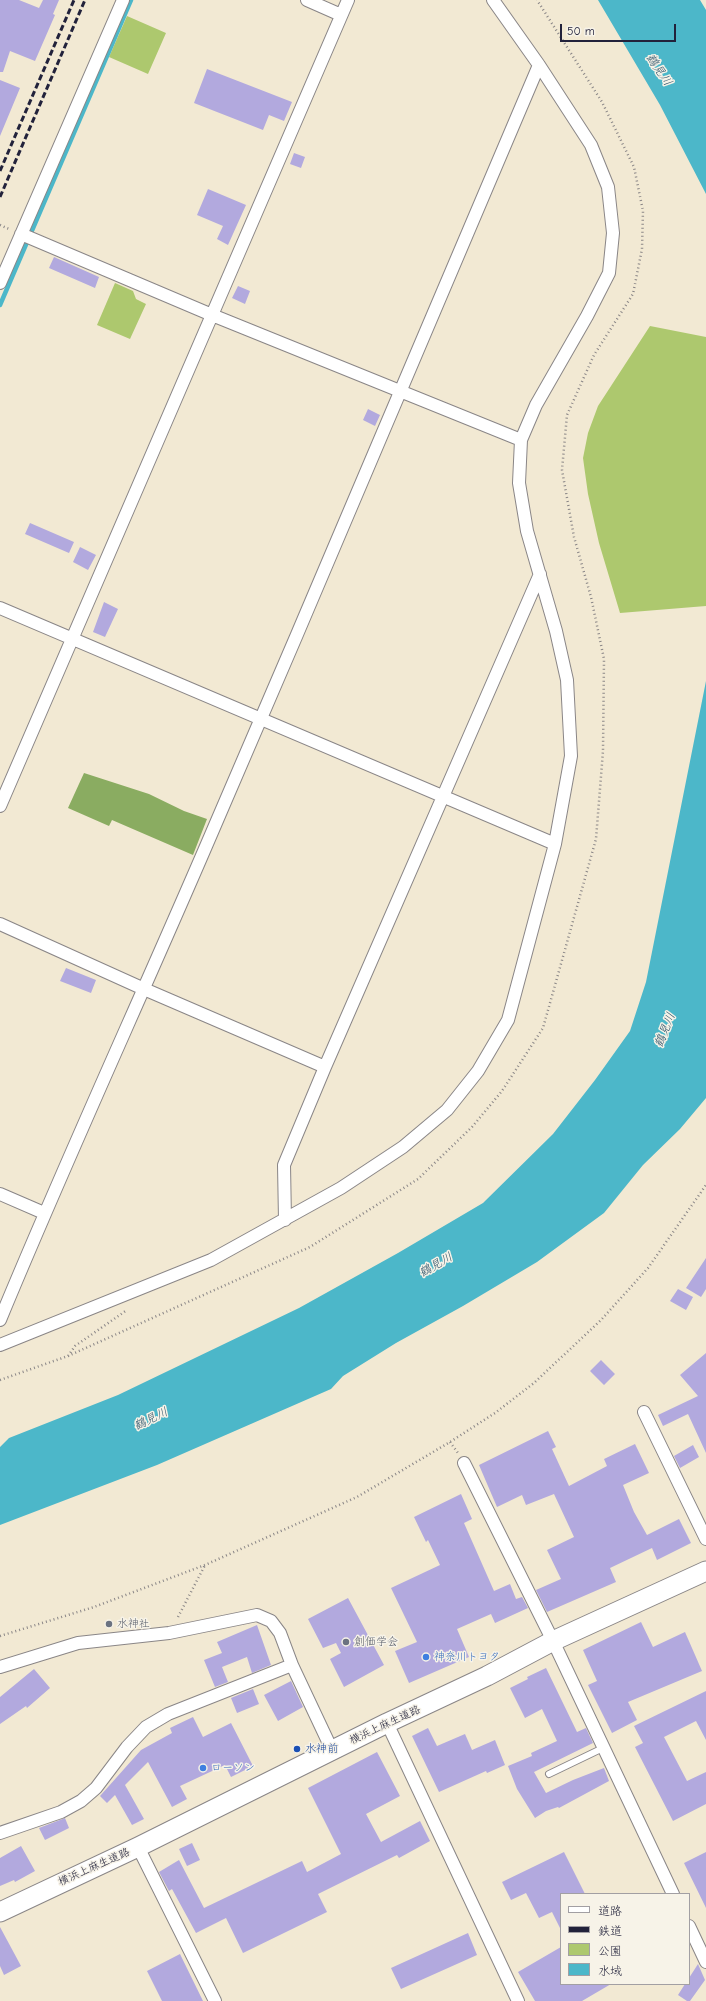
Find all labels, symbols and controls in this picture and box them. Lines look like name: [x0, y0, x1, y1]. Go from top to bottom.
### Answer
scale bar: [562, 16, 678, 42]
text: 50 m: [567, 24, 595, 38]
water label: 鶴見川: [643, 51, 675, 89]
water label: 鶴見川: [652, 1011, 678, 1049]
water label: 鶴見川: [417, 1250, 455, 1280]
water label: 鶴見川: [132, 1405, 170, 1433]
place label: 水神社: [117, 1617, 150, 1631]
marker: 水神社: [104, 1619, 114, 1629]
place label: 創価学会: [354, 1635, 398, 1649]
marker: 創価学会: [341, 1637, 351, 1647]
place label: 神奈川トヨタ: [434, 1650, 500, 1664]
marker: 神奈川トヨタ: [421, 1652, 431, 1662]
street label: 横浜上麻生道路: [347, 1703, 423, 1747]
place label: 水神前: [305, 1742, 338, 1756]
marker: 水神前: [292, 1744, 302, 1754]
place label: ローソン: [211, 1761, 255, 1775]
marker: ローソン: [198, 1763, 208, 1773]
street label: 横浜上麻生道路: [56, 1845, 132, 1889]
legend: [560, 1893, 690, 1985]
text: 道路: [598, 1904, 622, 1918]
text: 鉄道: [598, 1924, 622, 1938]
text: 公園: [598, 1944, 622, 1958]
text: 水域: [598, 1964, 622, 1978]

